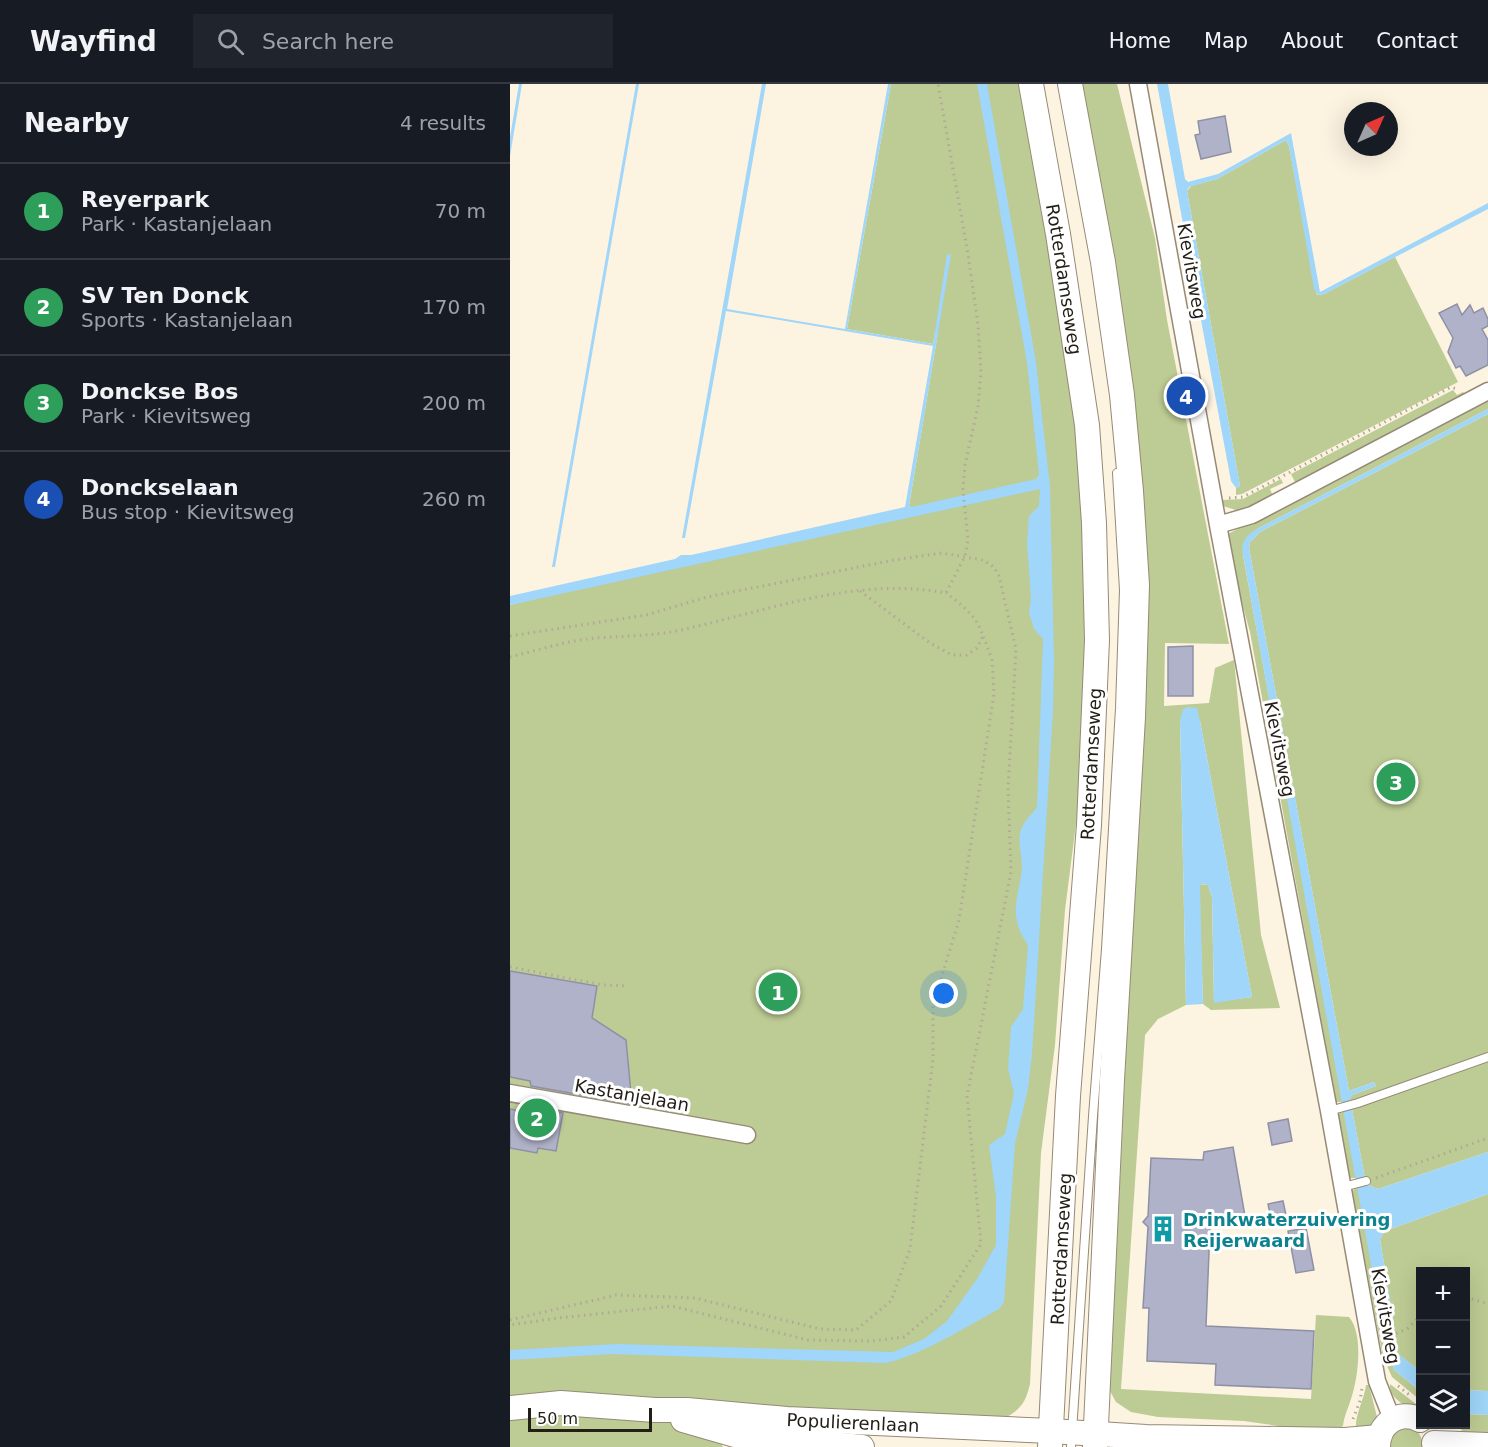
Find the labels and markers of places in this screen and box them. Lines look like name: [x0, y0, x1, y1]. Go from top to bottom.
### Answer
pin: 4: [1166, 374, 1206, 418]
pin: 3: [1376, 760, 1416, 804]
pin: 1: [758, 970, 798, 1014]
pin: 2: [518, 1096, 556, 1140]
place label: Drinkwaterzuivering Reijerwaard: [1183, 1209, 1390, 1251]
building icon: Drinkwaterzuivering Reijerwaard: [1148, 1214, 1178, 1244]

